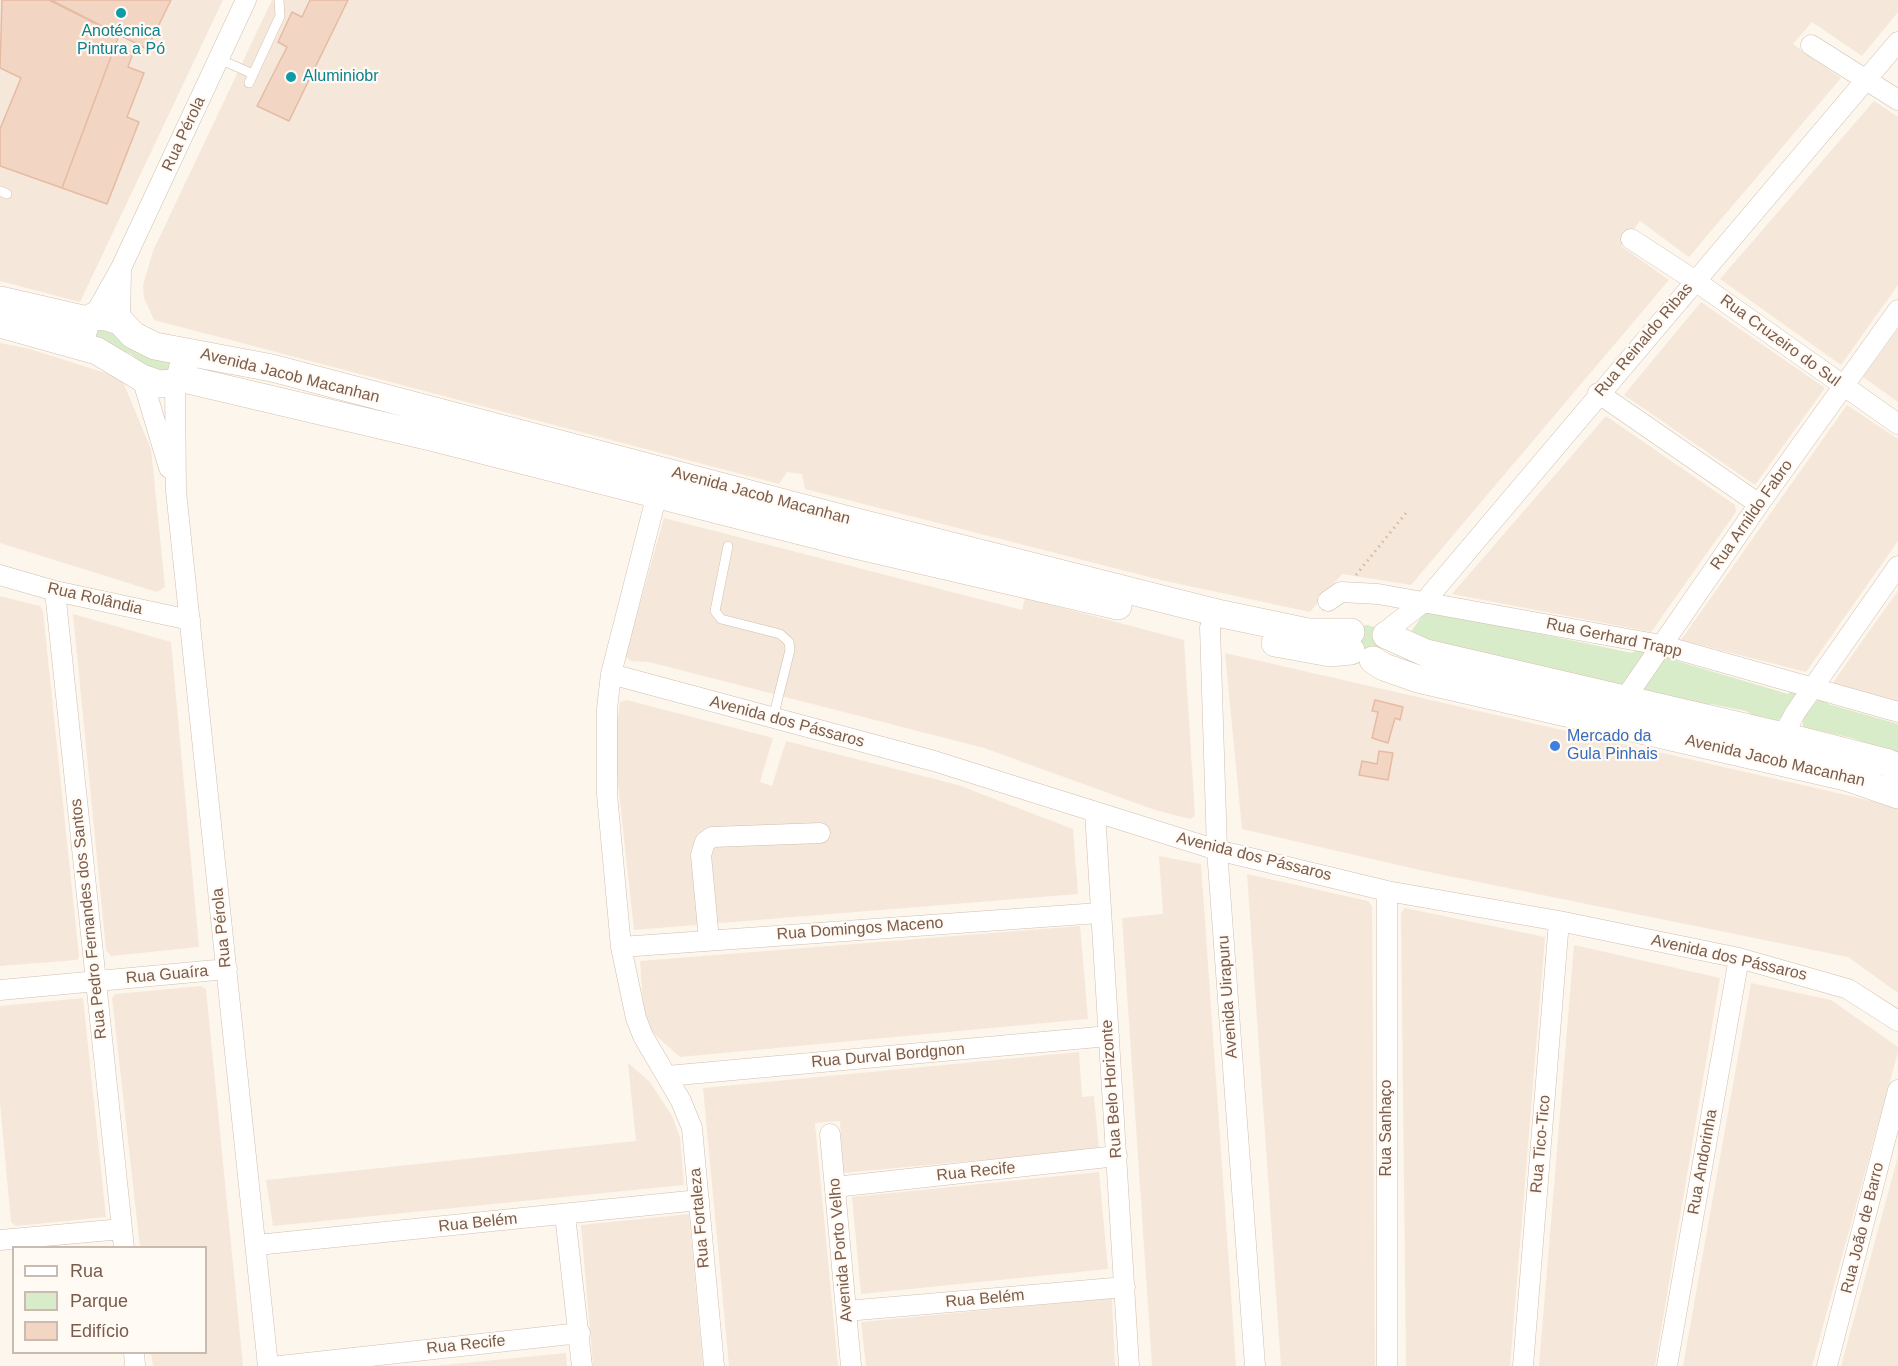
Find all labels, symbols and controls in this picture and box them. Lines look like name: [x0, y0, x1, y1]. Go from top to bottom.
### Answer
marker: Anotécnica Pintura a Pó: [114, 6, 128, 20]
place label: Anotécnica Pintura a Pó: [77, 22, 165, 60]
place label: Aluminiobr: [303, 67, 379, 87]
marker: Aluminiobr: [284, 70, 298, 84]
street label: Rua Pérola: [158, 94, 210, 174]
street label: Rua Reinaldo Ribas: [1591, 279, 1697, 401]
street label: Rua Cruzeiro do Sul: [1716, 291, 1844, 391]
street label: Avenida Jacob Macanhan: [198, 344, 382, 408]
street label: Rua Arnildo Fabro: [1707, 456, 1797, 574]
street label: Avenida Jacob Macanhan: [670, 463, 852, 529]
street label: Rua Rolândia: [46, 579, 144, 619]
street label: Rua Gerhard Trapp: [1544, 614, 1684, 662]
street label: Avenida dos Pássaros: [708, 692, 866, 752]
place label: Mercado da Gula Pinhais: [1567, 727, 1658, 765]
street label: Avenida Jacob Macanhan: [1683, 731, 1867, 791]
marker: Mercado da Gula Pinhais: [1548, 739, 1562, 753]
street label: Rua Pedro Fernandes dos Santos: [67, 798, 111, 1040]
street label: Avenida dos Pássaros: [1175, 828, 1333, 886]
street label: Rua Pérola: [208, 887, 236, 969]
street label: Rua Domingos Maceno: [776, 914, 944, 944]
street label: Avenida dos Pássaros: [1649, 931, 1809, 985]
street label: Avenida Uirapuru: [1214, 935, 1242, 1059]
street label: Rua Guaíra: [125, 962, 209, 988]
street label: Rua Belo Horizonte: [1098, 1019, 1126, 1159]
street label: Rua Durval Bordgnon: [811, 1040, 965, 1072]
street label: Rua Sanhaço: [1377, 1080, 1397, 1176]
street label: Rua Tico-Tico: [1527, 1094, 1555, 1194]
street label: Rua Andorinha: [1684, 1108, 1722, 1216]
street label: Rua Recife: [936, 1158, 1016, 1186]
street label: Rua João de Barro: [1837, 1161, 1889, 1295]
street label: Rua Fortaleza: [686, 1167, 714, 1269]
street label: Avenida Porto Velho: [825, 1177, 857, 1323]
street label: Rua Belém: [438, 1209, 518, 1237]
legend: [12, 1246, 207, 1354]
text: Rua: [70, 1261, 103, 1281]
street label: Rua Belém: [945, 1286, 1025, 1312]
text: Parque: [70, 1291, 128, 1311]
text: Edifício: [70, 1321, 129, 1341]
street label: Rua Recife: [426, 1331, 506, 1359]

